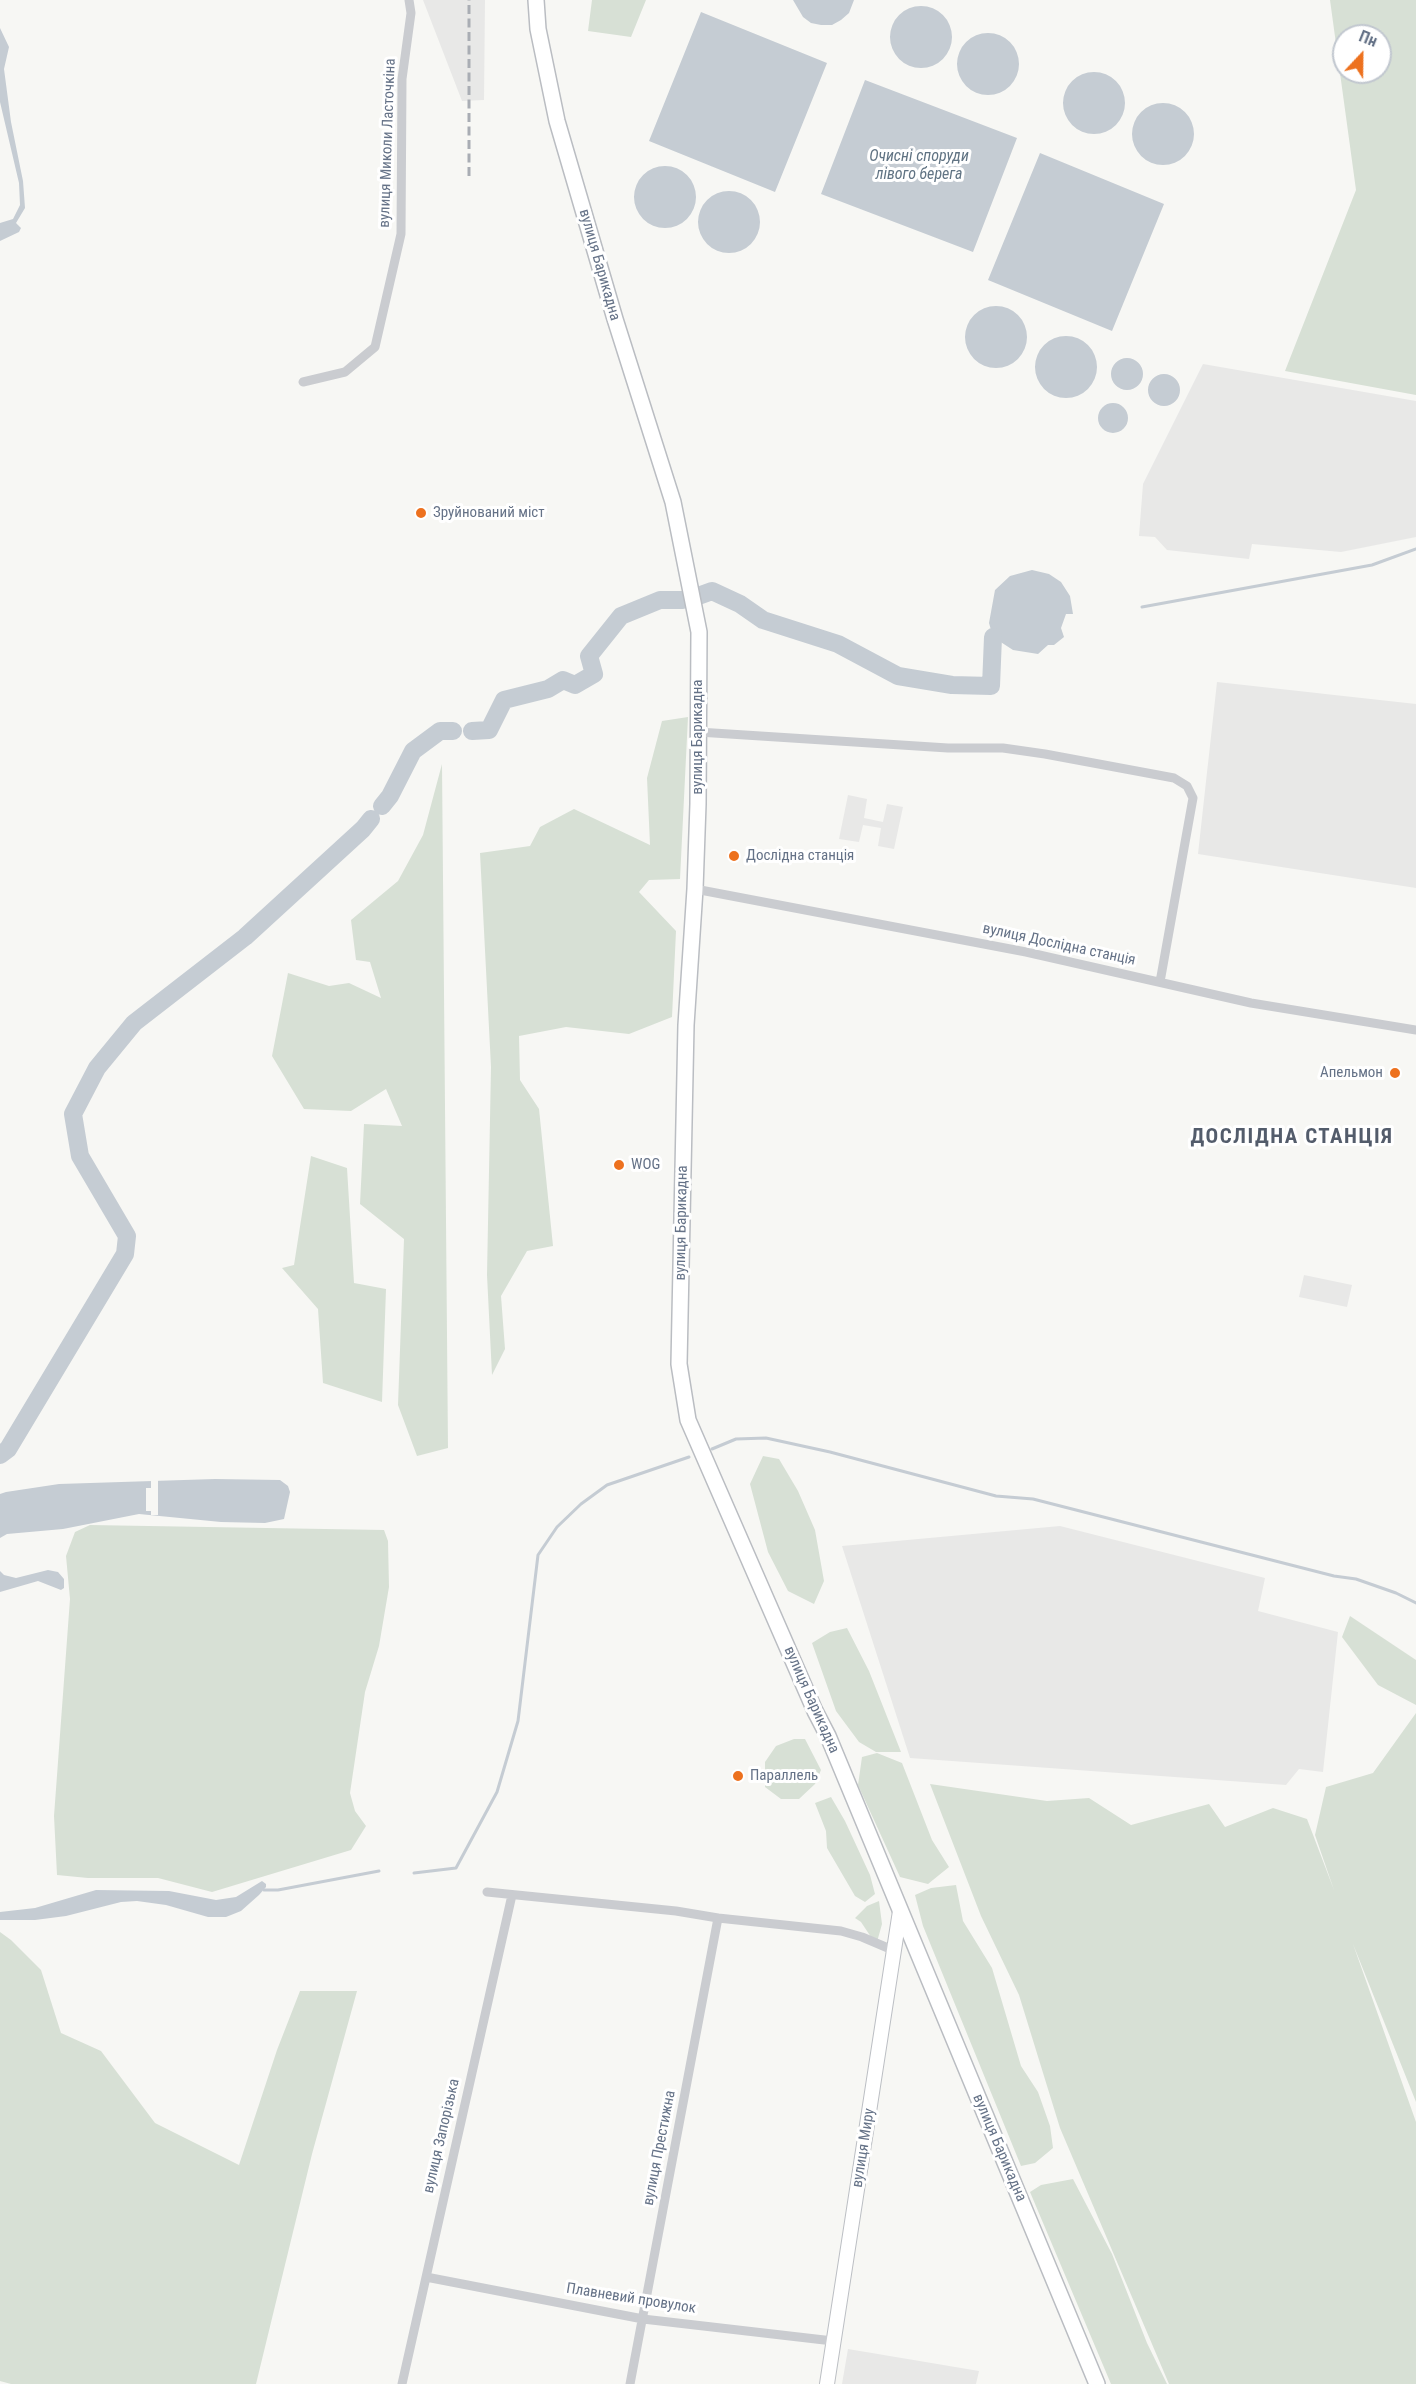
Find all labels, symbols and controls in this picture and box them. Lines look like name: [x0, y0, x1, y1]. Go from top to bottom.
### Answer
north arrow: [1332, 24, 1392, 84]
text: Пн: [1356, 27, 1380, 51]
street label: вулиця Миколи Ласточкіна: [376, 58, 400, 228]
water label: Очисні споруди лівого берега: [869, 147, 969, 185]
street label: вулиця Барикадна: [574, 207, 624, 323]
place label: Зруйнований міст: [433, 504, 545, 522]
marker: Зруйнований міст: [414, 506, 428, 520]
street label: вулиця Барикадна: [689, 679, 707, 795]
place label: Дослідна станція: [746, 847, 854, 865]
marker: Дослідна станція: [727, 849, 741, 863]
street label: вулиця Дослідна станція: [981, 920, 1137, 970]
place label: Апельмон: [1320, 1064, 1383, 1082]
marker: Апельмон: [1388, 1066, 1402, 1080]
district label: ДОСЛІДНА СТАНЦІЯ: [1190, 1125, 1394, 1151]
place label: WOG: [631, 1156, 660, 1174]
marker: WOG: [612, 1158, 626, 1172]
street label: вулиця Барикадна: [672, 1165, 692, 1281]
street label: вулиця Барикадна: [779, 1644, 843, 1756]
place label: Параллель: [750, 1767, 818, 1785]
marker: Параллель: [731, 1769, 745, 1783]
street label: вулиця Запорізька: [420, 2077, 464, 2195]
street label: вулиця Престижна: [640, 2089, 680, 2207]
street label: вулиця Барикадна: [968, 2092, 1030, 2204]
street label: вулиця Миру: [849, 2107, 879, 2189]
street label: Плавневий провулок: [565, 2280, 697, 2318]

